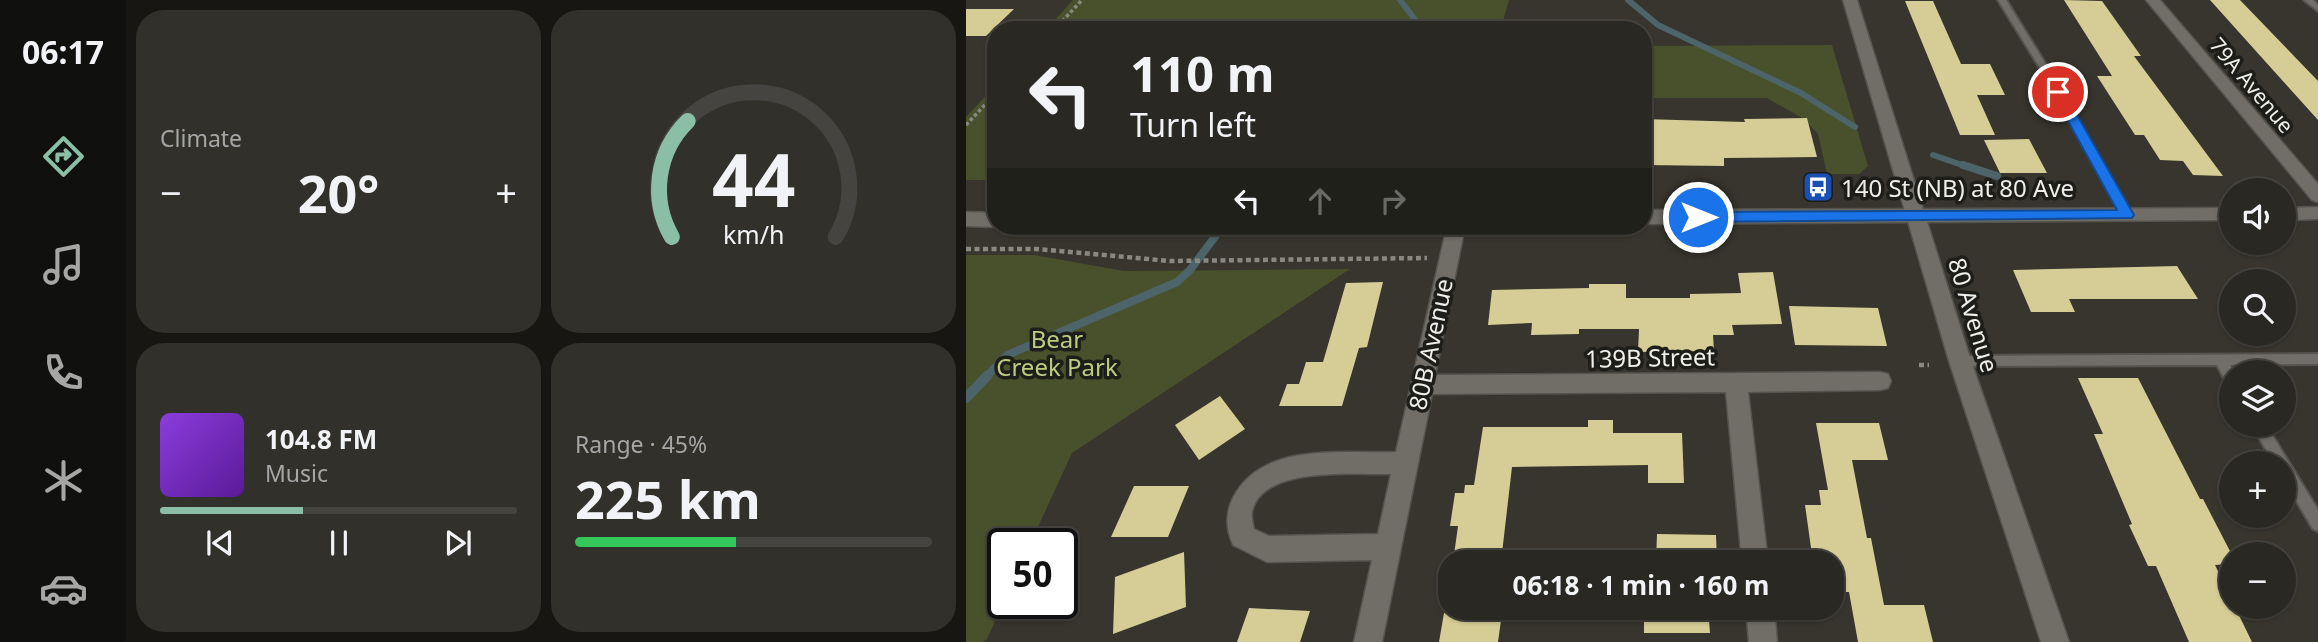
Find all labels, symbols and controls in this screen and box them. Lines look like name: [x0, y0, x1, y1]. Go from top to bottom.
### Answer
text: 06:17: [22, 30, 104, 73]
street label: 79A Avenue: [2204, 31, 2300, 139]
text: 110 m: [1130, 40, 1275, 106]
icon: left: [1015, 49, 1106, 140]
pin: [2028, 62, 2088, 122]
icon: arrive: [2039, 73, 2077, 111]
text: Turn left: [1130, 103, 1256, 146]
text: Climate: [160, 122, 242, 154]
text: 44: [712, 130, 795, 229]
icon: directions: [39, 132, 88, 181]
text: 20°: [298, 157, 379, 228]
text: −: [160, 166, 182, 218]
text: +: [495, 166, 517, 218]
bus stop icon: 140 St (NB) at 80 Ave: [1801, 170, 1835, 204]
place label: 140 St (NB) at 80 Ave: [1841, 171, 2074, 204]
map controls: [2219, 178, 2296, 619]
button: sound: [2219, 178, 2296, 255]
position arrow: [1661, 180, 1735, 254]
icon: left: [1228, 182, 1266, 220]
icon: ahead: [1301, 182, 1339, 220]
icon: right: [1374, 182, 1412, 220]
text: km/h: [723, 217, 784, 251]
icon: music: [39, 240, 88, 289]
street label: 80 Avenue: [1941, 254, 2007, 376]
button: search: [2219, 269, 2296, 346]
street label: 80B Avenue: [1400, 275, 1460, 413]
park label: Bear Creek Park: [996, 322, 1118, 383]
street label: 139B Street: [1585, 339, 1716, 375]
icon: phone: [39, 348, 88, 397]
button: layers: [2219, 360, 2296, 437]
text: 104.8 FM: [265, 421, 377, 457]
text: Range · 45%: [575, 428, 707, 460]
button: +: [2219, 451, 2296, 528]
icon: climate: [39, 456, 88, 505]
text: Music: [265, 457, 328, 489]
text: 225 km: [575, 463, 761, 534]
icon: previous: [201, 524, 239, 562]
icon: pause: [320, 524, 358, 562]
icon: next: [439, 524, 477, 562]
speed limit sign: 50: [987, 528, 1078, 619]
button: −: [2219, 542, 2296, 619]
icon: car: [39, 564, 88, 613]
text: 06:18 · 1 min · 160 m: [1513, 567, 1769, 603]

